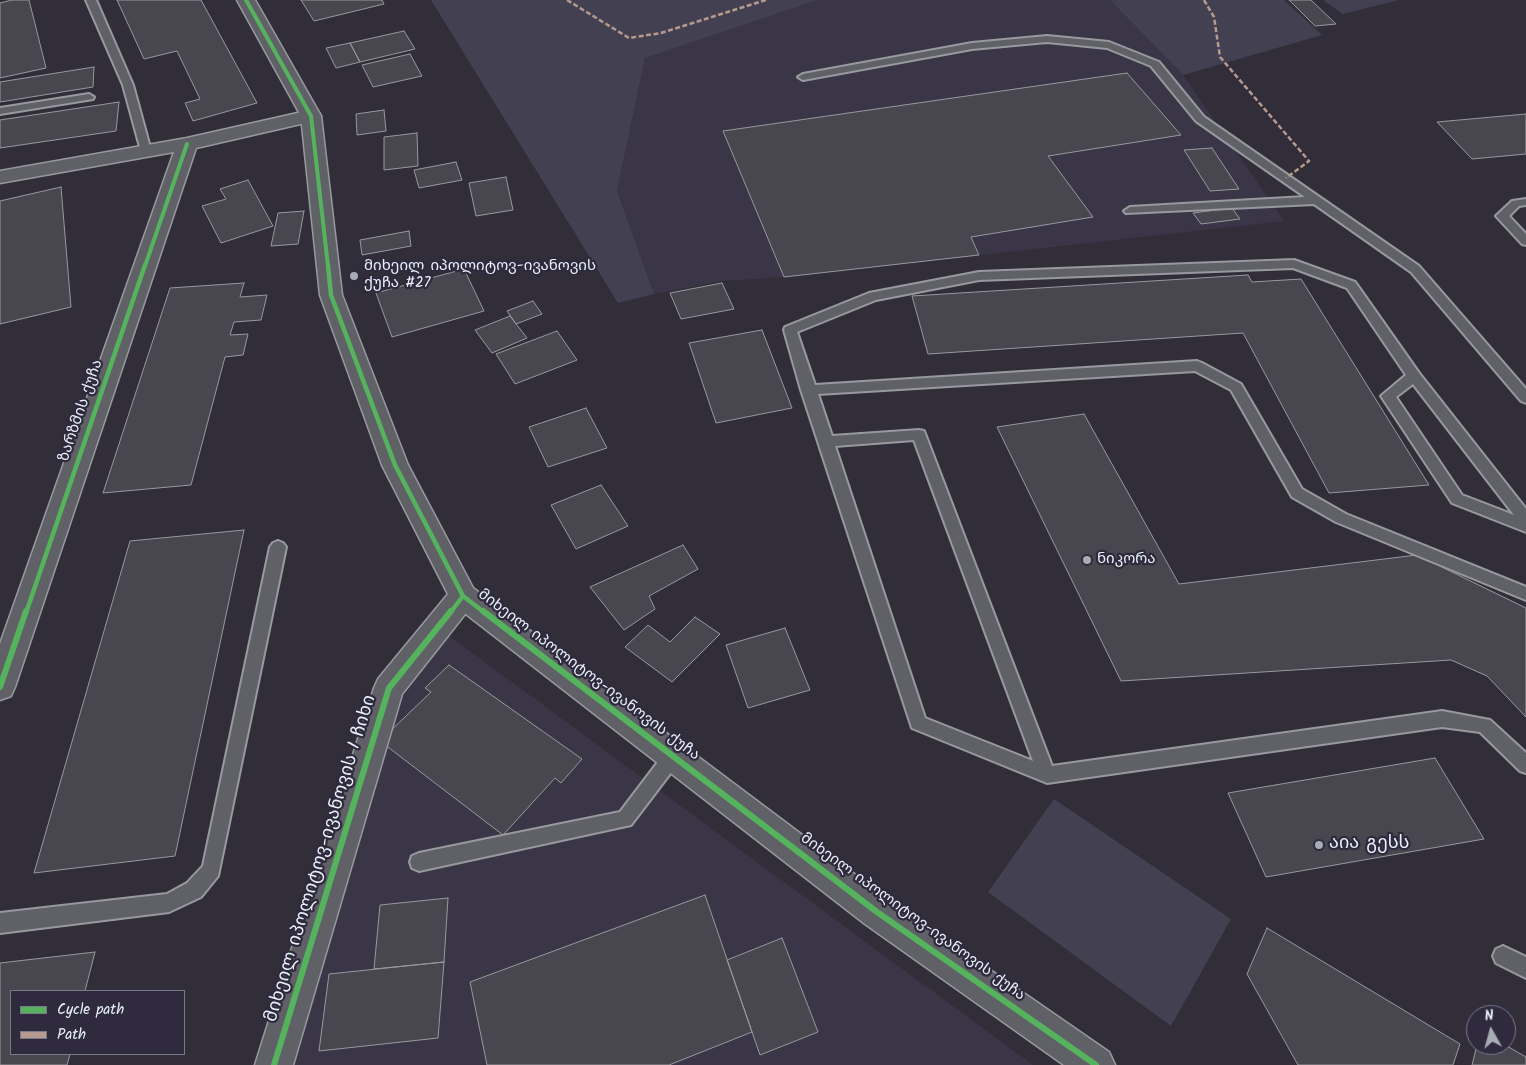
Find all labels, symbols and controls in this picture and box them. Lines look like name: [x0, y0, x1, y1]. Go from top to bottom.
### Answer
place label: მიხეილ იპოლიტოვ-ივანოვის ქუჩა #27: [364, 258, 596, 293]
marker: მიხეილ იპოლიტოვ-ივანოვის ქუჩა #27: [348, 270, 360, 282]
street label: ზარზმის ქუჩა: [56, 358, 108, 464]
place label: ნიკორა: [1097, 551, 1155, 569]
marker: ნიკორა: [1081, 554, 1093, 566]
street label: მიხეილ იპოლიტოვ-ივანოვის ქუჩა: [474, 587, 702, 765]
street label: მიხეილ იპოლიტოვ-ივანოვის I ჩიხი: [262, 693, 382, 1025]
street label: მიხეილ იპოლიტოვ-ივანოვის ქუჩა: [796, 830, 1028, 1006]
place label: აია გესს: [1329, 834, 1409, 856]
marker: აია გესს: [1313, 839, 1325, 851]
legend: [10, 990, 185, 1055]
text: Cycle path: [57, 998, 124, 1022]
north arrow: [1466, 1005, 1516, 1055]
text: N: [1484, 1005, 1495, 1028]
text: Path: [57, 1023, 86, 1047]

